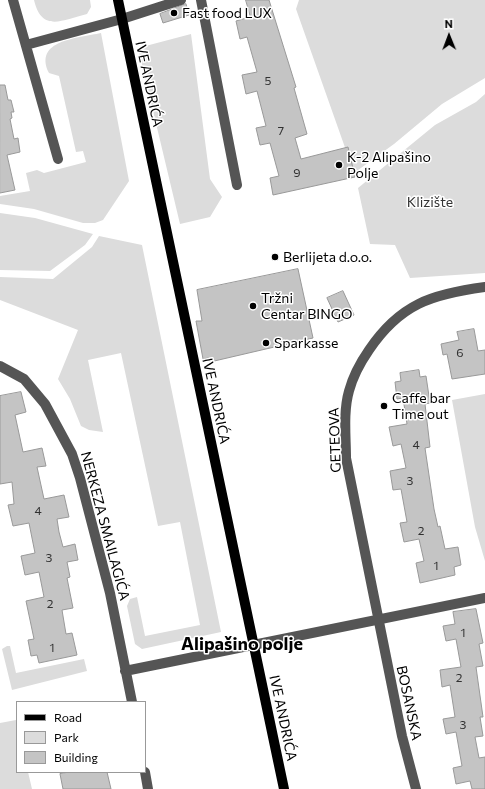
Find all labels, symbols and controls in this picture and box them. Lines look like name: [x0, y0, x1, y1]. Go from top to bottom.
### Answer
place label: Fast food LUX: [182, 5, 272, 21]
marker: Fast food LUX: [169, 8, 179, 18]
north arrow: [429, 16, 469, 56]
text: N: [445, 17, 453, 30]
street label: IVE ANDRIĆA: [132, 39, 166, 129]
house number: 5: [265, 74, 271, 88]
house number: 7: [278, 124, 284, 138]
place label: K-2 Alipašino Polje: [347, 149, 431, 182]
marker: K-2 Alipašino Polje: [334, 160, 344, 170]
house number: 9: [293, 166, 301, 180]
park label: Klizište: [407, 194, 453, 210]
place label: Berlijeta d.o.o.: [283, 249, 372, 265]
marker: Berlijeta d.o.o.: [270, 252, 280, 262]
place label: Tržni Centar BINGO: [261, 290, 353, 322]
marker: Tržni Centar BINGO: [248, 301, 258, 311]
place label: Sparkasse: [274, 335, 338, 351]
marker: Sparkasse: [261, 338, 271, 348]
house number: 6: [456, 346, 464, 360]
street label: IVE ANDRIĆA: [199, 356, 233, 446]
place label: Caffe bar Time out: [392, 390, 451, 422]
marker: Caffe bar Time out: [379, 401, 389, 411]
street label: GETEOVA: [325, 407, 345, 473]
house number: 4: [412, 438, 420, 452]
street label: NERKEZA SMAILAGIĆA: [77, 450, 133, 602]
house number: 3: [407, 474, 413, 488]
house number: 4: [34, 504, 42, 518]
house number: 2: [418, 524, 424, 538]
house number: 3: [46, 551, 52, 565]
house number: 1: [433, 559, 439, 573]
house number: 2: [47, 597, 53, 611]
house number: 1: [460, 626, 466, 640]
district label: Alipašino polje: [181, 633, 303, 655]
house number: 1: [49, 641, 55, 655]
street label: BOSANSKA: [393, 664, 425, 742]
house number: 2: [456, 671, 462, 685]
street label: IVE ANDRIĆA: [266, 673, 300, 763]
legend: [16, 701, 146, 773]
text: Road: [54, 710, 82, 724]
house number: 3: [460, 718, 466, 732]
text: Park: [54, 730, 79, 744]
text: Building: [54, 750, 98, 764]

